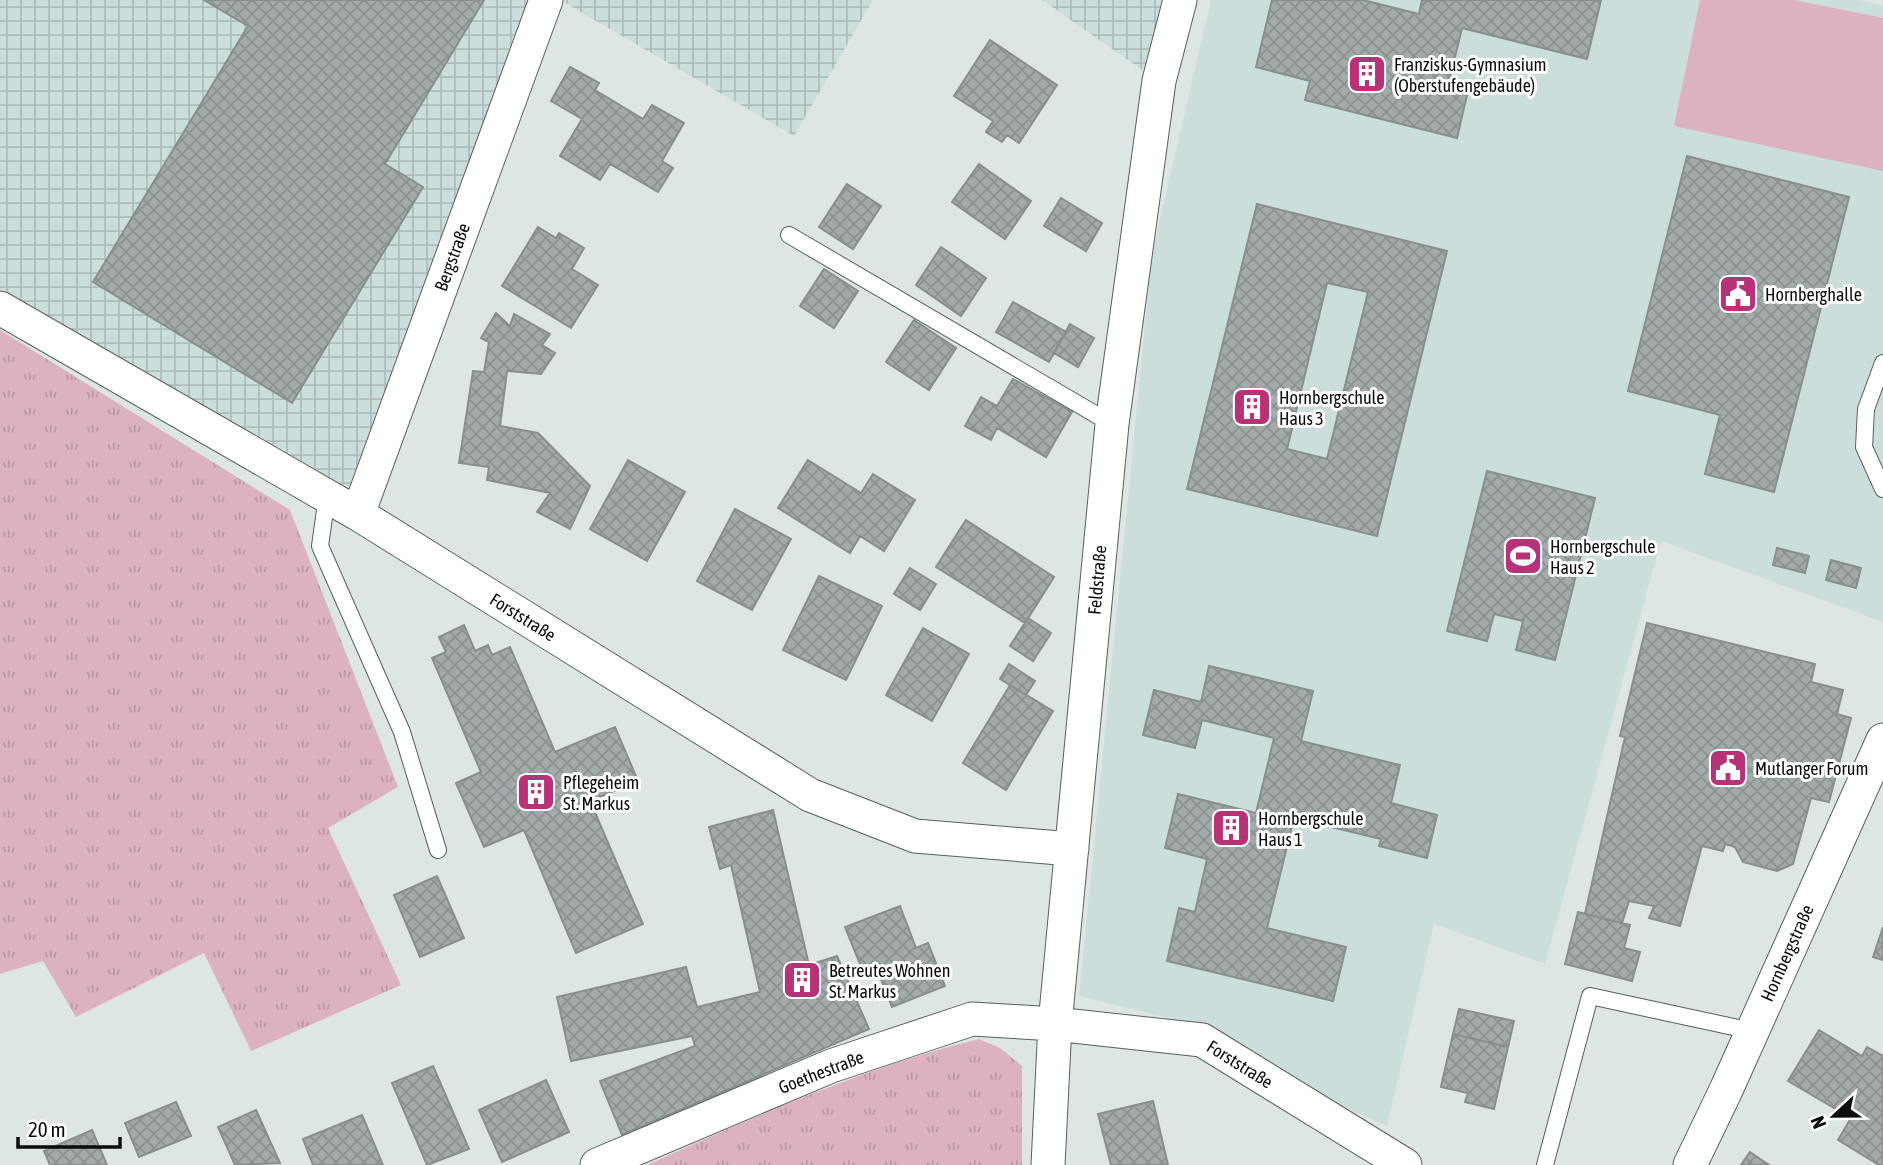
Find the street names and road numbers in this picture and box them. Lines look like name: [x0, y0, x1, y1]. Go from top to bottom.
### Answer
street label: Bergstraße: [430, 220, 474, 294]
street label: Feldstraße: [1084, 544, 1110, 616]
street label: Forststraße: [486, 589, 560, 645]
street label: Hornbergstraße: [1756, 901, 1818, 1005]
street label: Forststraße: [1203, 1036, 1277, 1092]
street label: Goethestraße: [775, 1046, 867, 1098]

